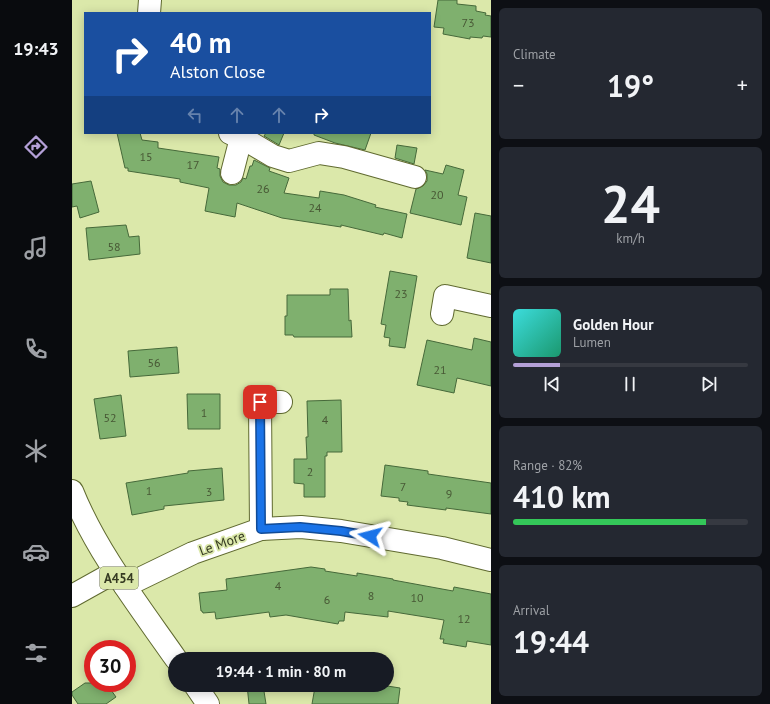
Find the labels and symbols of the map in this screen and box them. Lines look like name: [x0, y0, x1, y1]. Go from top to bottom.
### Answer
house number: 73: [461, 15, 475, 30]
house number: 15: [139, 149, 153, 164]
house number: 17: [186, 157, 200, 172]
house number: 26: [256, 181, 270, 196]
house number: 20: [430, 187, 444, 202]
house number: 24: [308, 200, 322, 215]
house number: 58: [107, 239, 121, 254]
house number: 23: [394, 286, 408, 301]
house number: 56: [147, 355, 161, 370]
house number: 21: [433, 362, 447, 377]
pin: [243, 385, 277, 419]
house number: 1: [201, 405, 207, 420]
house number: 52: [103, 410, 117, 425]
house number: 4: [322, 412, 329, 427]
house number: 2: [307, 464, 313, 479]
house number: 7: [400, 479, 406, 494]
house number: 1: [146, 483, 152, 498]
house number: 3: [206, 484, 212, 499]
house number: 9: [446, 486, 452, 501]
position arrow: [349, 515, 391, 557]
street label: Le More: [197, 526, 247, 560]
road number: A454: [100, 567, 138, 589]
house number: 4: [275, 578, 282, 593]
house number: 8: [368, 588, 374, 603]
house number: 10: [410, 590, 424, 605]
house number: 6: [324, 592, 330, 607]
house number: 12: [457, 611, 471, 626]
speed limit sign: 30: [84, 640, 136, 692]

